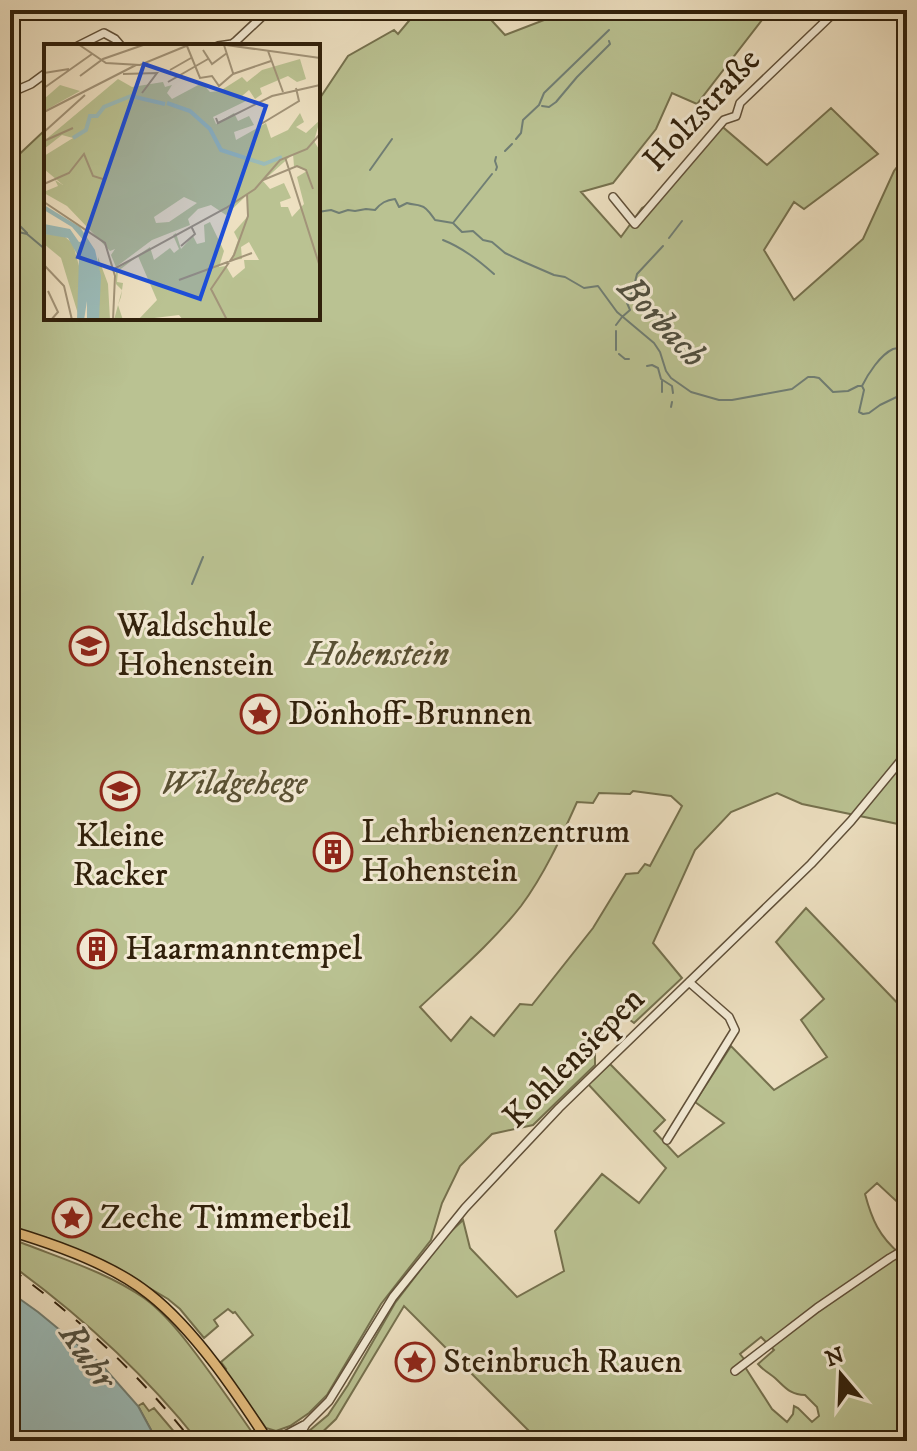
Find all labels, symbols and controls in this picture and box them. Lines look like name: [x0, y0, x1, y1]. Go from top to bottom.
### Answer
street label: Holzstraße: [634, 40, 770, 180]
inset map: [44, 44, 320, 320]
water label: Borbach: [607, 265, 716, 377]
place label: Waldschule Hohenstein: [116, 605, 274, 686]
school or university icon: Waldschule Hohenstein: [68, 625, 110, 667]
park label: Hohenstein: [304, 634, 449, 676]
place icon: Dönhoff-Brunnen: [239, 693, 281, 735]
place label: Dönhoff-Brunnen: [288, 693, 533, 735]
park label: Wildgehege: [161, 763, 309, 805]
school or university icon: Kleine Racker: [99, 770, 141, 812]
place label: Lehrbienenzentrum Hohenstein: [361, 811, 630, 892]
place label: Kleine Racker: [73, 815, 168, 896]
building icon: Lehrbienenzentrum Hohenstein: [312, 831, 354, 873]
building icon: Haarmanntempel: [76, 928, 118, 970]
place label: Haarmanntempel: [125, 928, 363, 970]
street label: Kohlensiepen: [495, 978, 654, 1137]
place icon: Zeche Timmerbeil: [51, 1197, 93, 1239]
place label: Zeche Timmerbeil: [100, 1197, 351, 1239]
water label: Ruhr: [48, 1313, 128, 1400]
north arrow: [801, 1335, 881, 1415]
place icon: Steinbruch Rauen: [394, 1341, 436, 1383]
place label: Steinbruch Rauen: [443, 1341, 682, 1383]
text: N: [822, 1342, 848, 1373]

